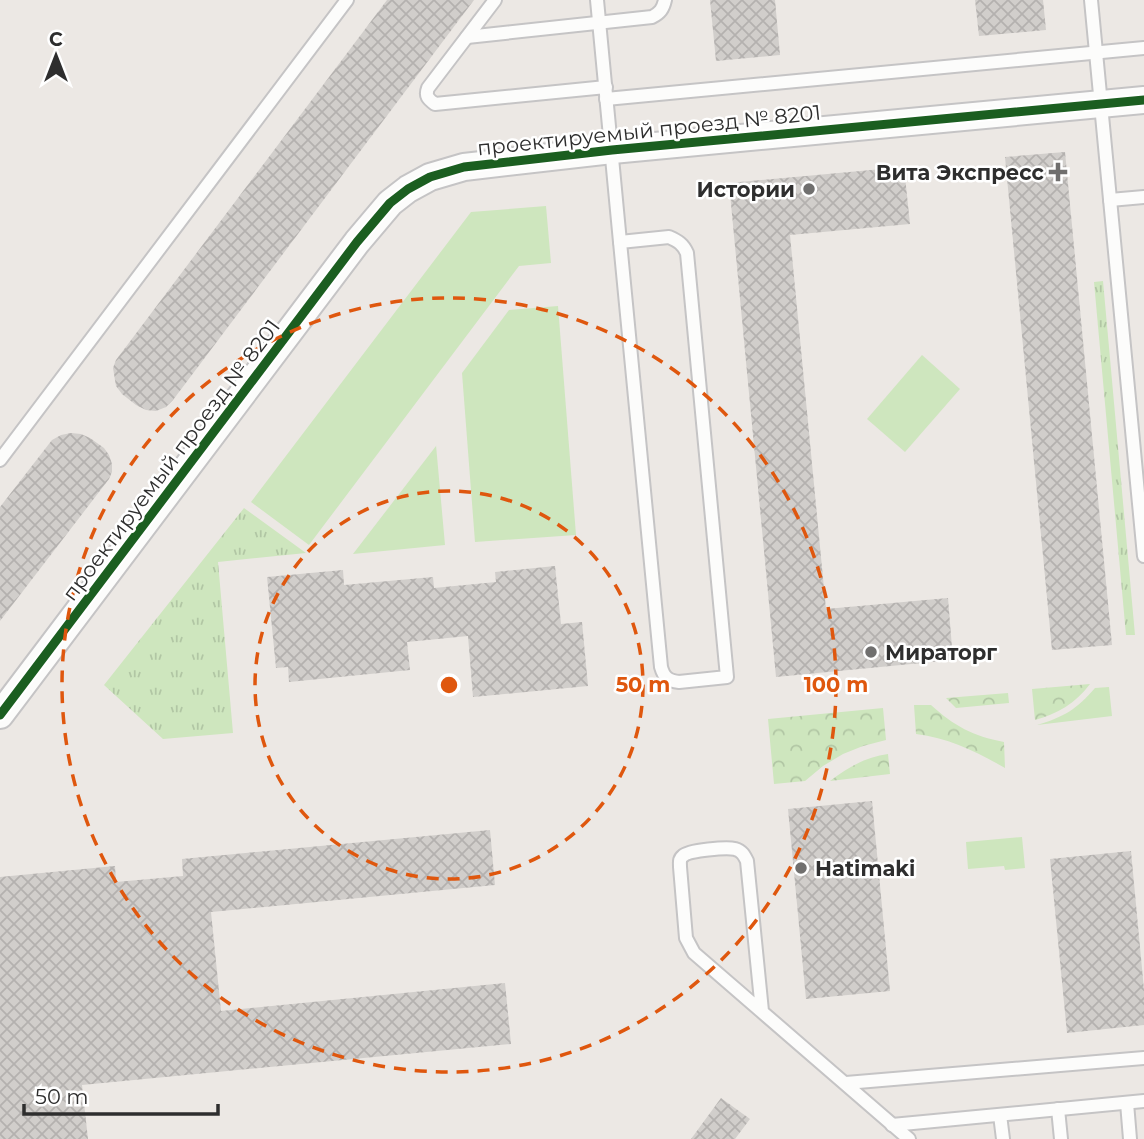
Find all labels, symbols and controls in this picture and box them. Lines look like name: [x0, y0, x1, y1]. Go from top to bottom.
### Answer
north arrow: [21, 21, 91, 91]
text: С: [49, 28, 63, 51]
street label: проектируемый проезд № 8201: [476, 100, 822, 160]
place label: Вита Экспресс: [876, 160, 1045, 185]
marker: Вита Экспресс: [1050, 164, 1066, 180]
place label: Истории: [696, 177, 795, 202]
marker: Истории: [801, 181, 817, 197]
street label: проектируемый проезд № 8201: [57, 315, 285, 605]
place label: Мираторг: [885, 640, 997, 665]
marker: Мираторг: [863, 644, 879, 660]
text: 50 m: [616, 672, 670, 697]
text: 100 m: [804, 672, 868, 697]
centre of rings: [437, 673, 461, 697]
place label: Hatimaki: [815, 856, 915, 881]
marker: Hatimaki: [793, 860, 809, 876]
scale bar: [24, 1072, 219, 1116]
text: 50 m: [35, 1084, 89, 1109]

